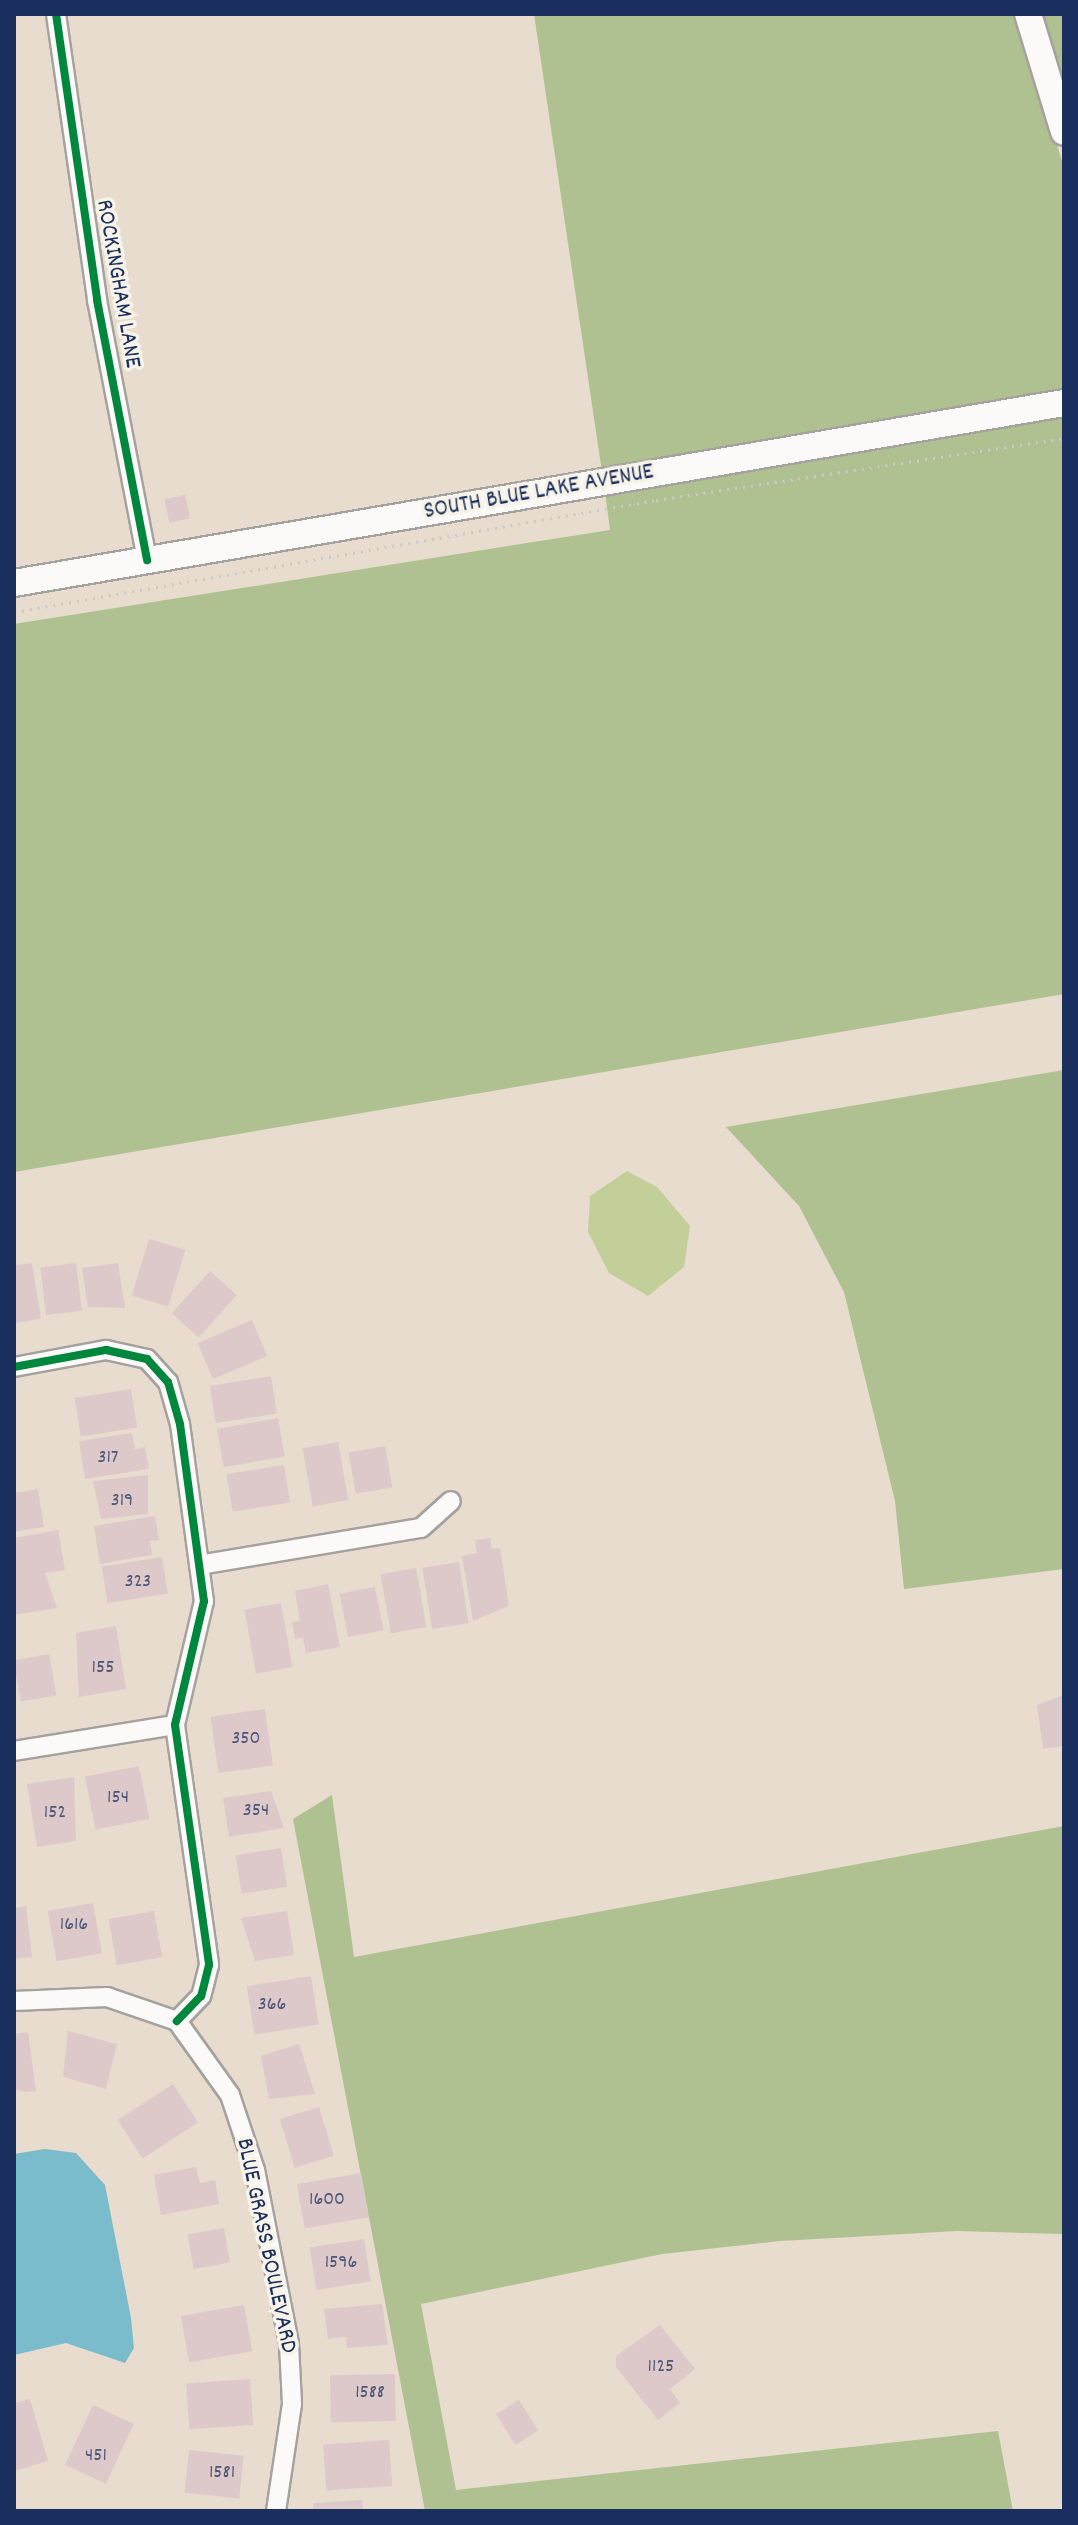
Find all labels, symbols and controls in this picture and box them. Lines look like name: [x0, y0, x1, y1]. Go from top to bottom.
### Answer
street label: ROCKINGHAM LANE: [88, 198, 146, 370]
street label: SOUTH BLUE LAKE AVENUE: [422, 459, 656, 527]
house number: 317: [98, 1446, 118, 1470]
house number: 319: [111, 1489, 133, 1513]
house number: 323: [125, 1570, 151, 1594]
house number: 155: [92, 1656, 114, 1680]
house number: 350: [231, 1727, 261, 1751]
house number: 154: [107, 1786, 129, 1810]
house number: 354: [243, 1799, 269, 1823]
house number: 152: [44, 1801, 66, 1825]
house number: 1616: [60, 1913, 88, 1937]
house number: 366: [258, 1993, 286, 2017]
street label: BLUE GRASS BOULEVARD: [228, 2136, 302, 2356]
house number: 1600: [309, 2188, 345, 2212]
house number: 1596: [325, 2251, 357, 2275]
house number: 1125: [648, 2355, 674, 2379]
house number: 1588: [355, 2381, 385, 2405]
house number: 451: [85, 2444, 107, 2468]
house number: 1581: [209, 2461, 235, 2485]

